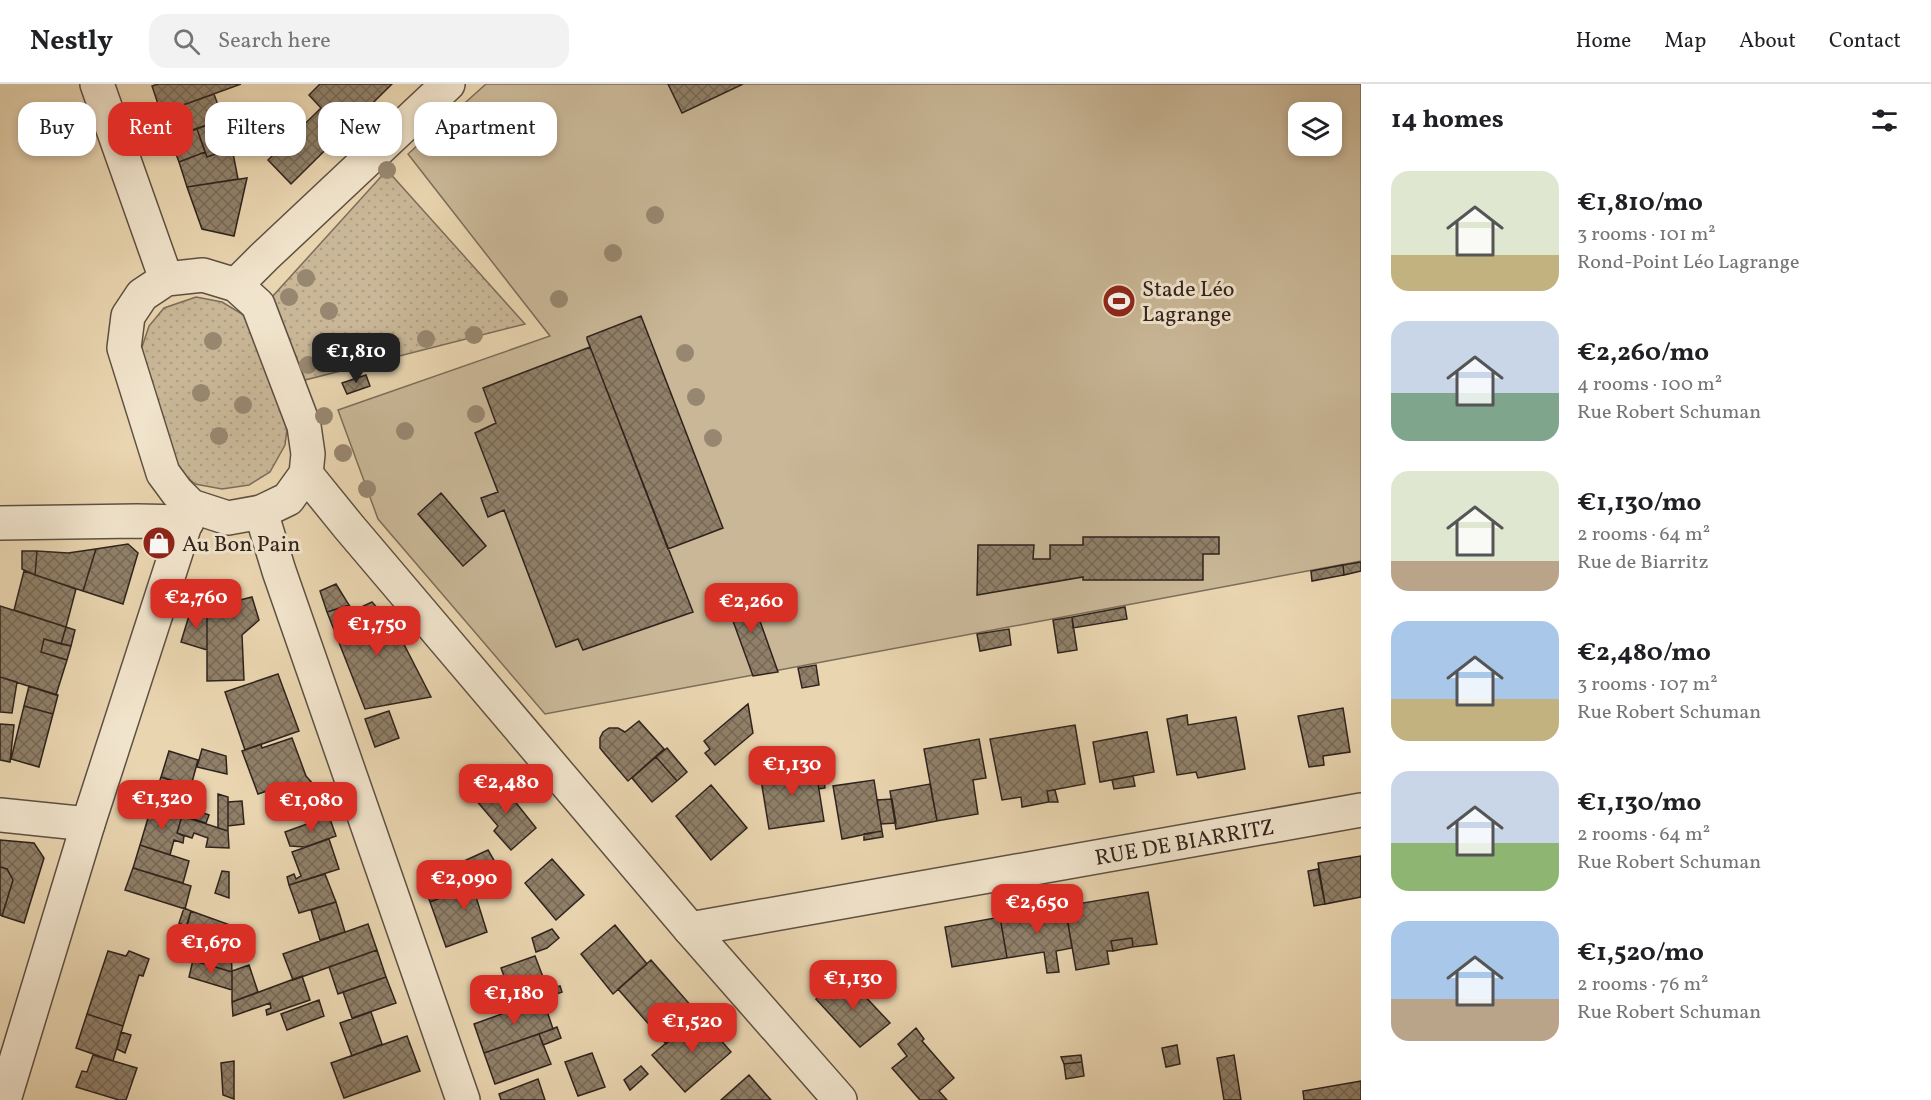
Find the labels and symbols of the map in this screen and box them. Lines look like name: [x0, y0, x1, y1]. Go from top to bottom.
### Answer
place label: Stade Léo Lagrange: [1142, 275, 1235, 331]
sports icon: Stade Léo Lagrange: [1101, 283, 1137, 319]
pin: €1,810: [307, 333, 405, 384]
shop icon: Au Bon Pain: [141, 525, 177, 561]
place label: Au Bon Pain: [182, 530, 300, 561]
pin: €2,760: [147, 579, 245, 630]
pin: €2,260: [702, 583, 800, 634]
pin: €1,750: [328, 606, 426, 657]
pin: €1,130: [743, 746, 841, 797]
pin: €2,480: [457, 764, 555, 815]
pin: €1,320: [113, 780, 211, 831]
pin: €1,080: [262, 782, 360, 833]
street label: RUE DE BIARRITZ: [1093, 813, 1277, 875]
pin: €2,090: [415, 860, 513, 911]
pin: €2,650: [988, 884, 1086, 935]
pin: €1,670: [162, 924, 260, 975]
pin: €1,130: [804, 960, 902, 1011]
pin: €1,180: [465, 975, 563, 1026]
pin: €1,520: [643, 1003, 741, 1054]

